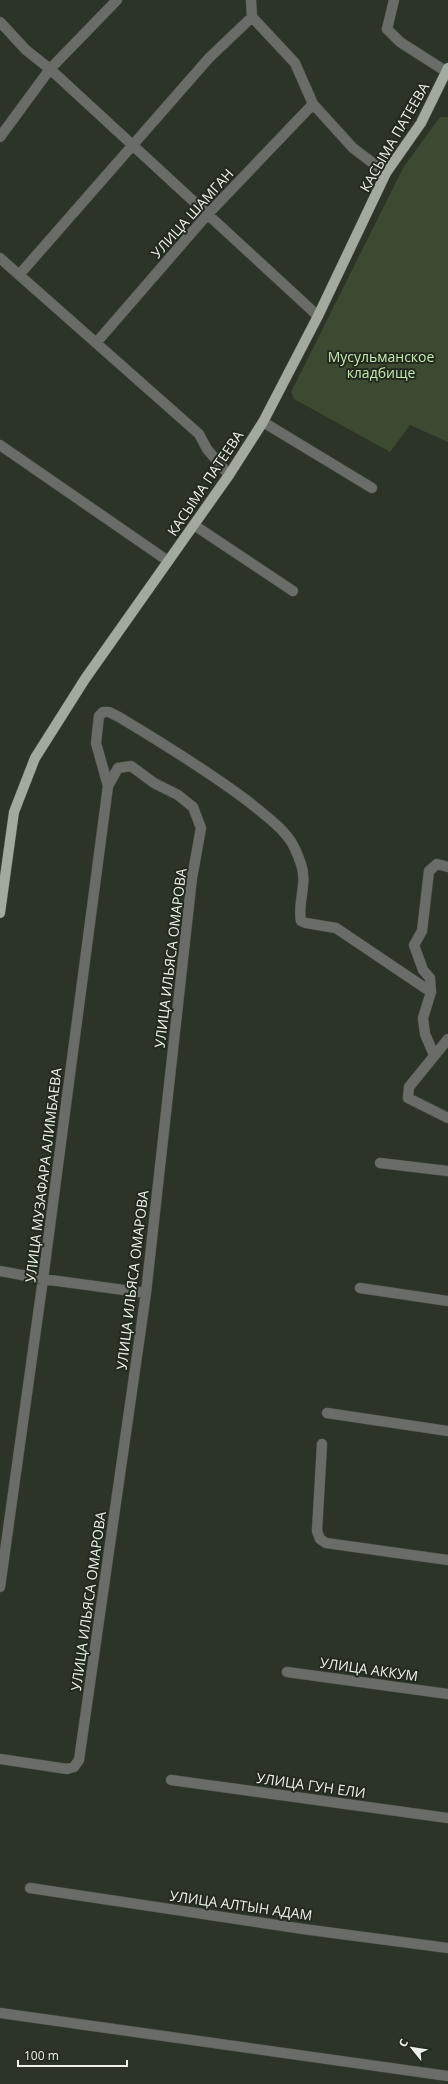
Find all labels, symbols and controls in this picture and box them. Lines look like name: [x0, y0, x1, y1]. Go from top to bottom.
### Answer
street label: КАСЫМА ПАТЕЕВА: [355, 79, 433, 195]
street label: УЛИЦА ШАМГАН: [147, 164, 237, 262]
park label: Мусульманское кладбище: [328, 347, 434, 382]
street label: КАСЫМА ПАТЕЕВА: [163, 426, 247, 539]
street label: УЛИЦА ИЛЬЯСА ОМАРОВА: [150, 867, 190, 1049]
street label: УЛИЦА МУЗАФАРА АЛИМБАЕВА: [20, 1066, 66, 1283]
street label: УЛИЦА ИЛЬЯСА ОМАРОВА: [112, 1189, 152, 1371]
street label: УЛИЦА ИЛЬЯСА ОМАРОВА: [66, 1510, 110, 1692]
street label: УЛИЦА АККУМ: [319, 1653, 419, 1685]
street label: УЛИЦА ГУН ЕЛИ: [255, 1768, 367, 1802]
street label: УЛИЦА АЛТЫН АДАМ: [168, 1886, 314, 1924]
north arrow: [392, 2028, 432, 2068]
text: С: [395, 2036, 411, 2050]
scale bar: [18, 2042, 127, 2068]
text: 100 m: [24, 2047, 59, 2064]

